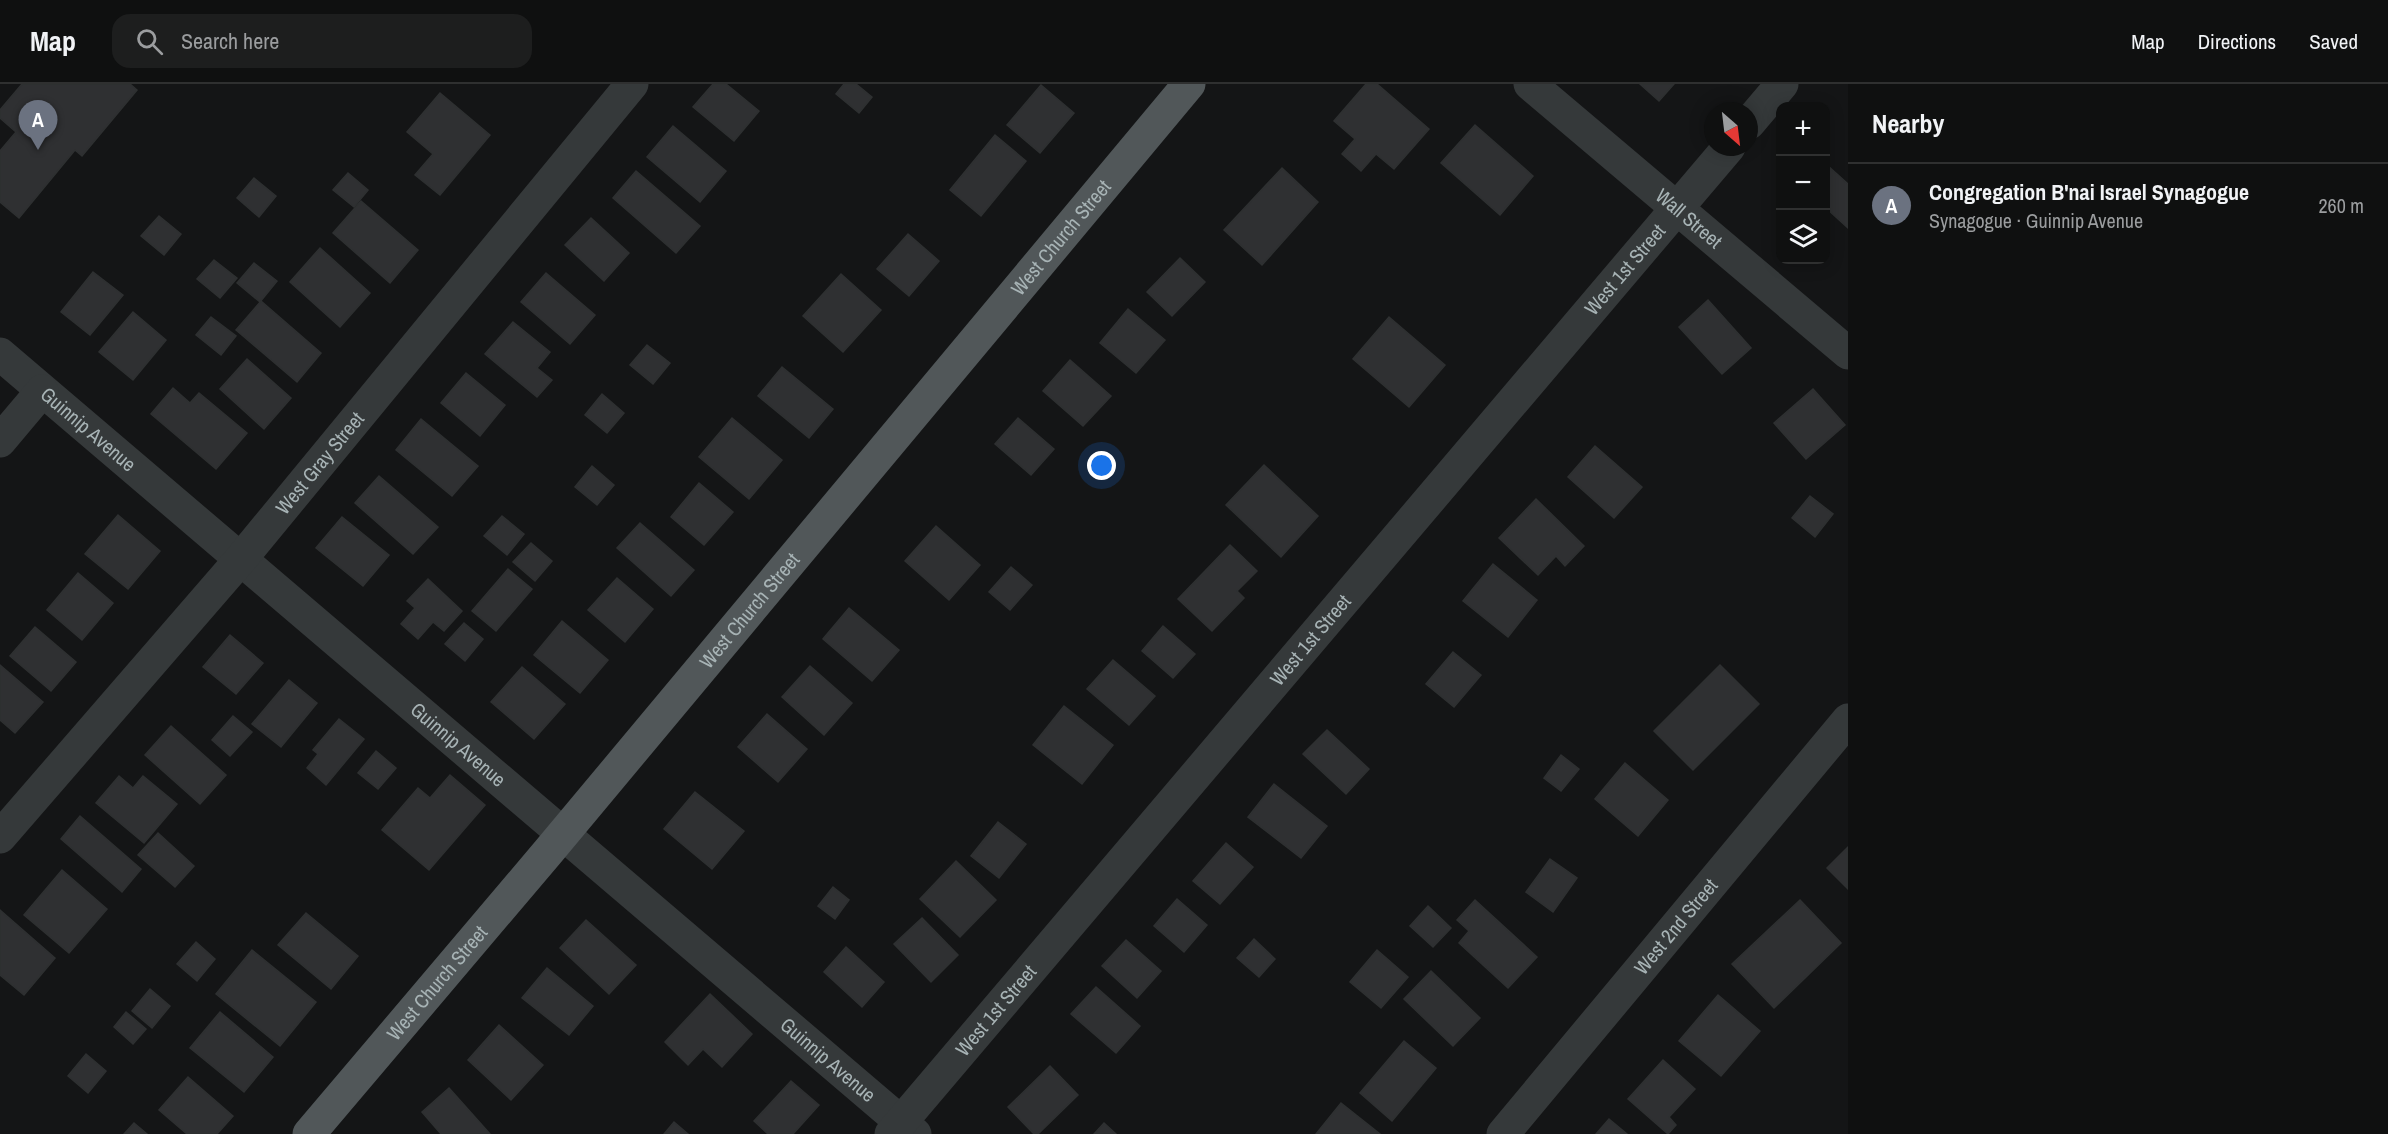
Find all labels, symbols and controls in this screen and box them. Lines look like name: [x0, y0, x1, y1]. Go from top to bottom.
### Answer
search box: [112, 14, 532, 68]
text: Map: [30, 22, 76, 60]
icon: search: [133, 25, 166, 58]
text: Search here: [181, 26, 279, 56]
text: Map: [2131, 27, 2165, 56]
text: Directions: [2198, 27, 2276, 56]
text: Saved: [2309, 27, 2358, 56]
pin: A: [18, 100, 57, 150]
north arrow: [1704, 102, 1758, 156]
map controls: [1776, 102, 1830, 264]
button: +: [1776, 102, 1830, 156]
text: Nearby: [1872, 106, 1944, 141]
button: −: [1776, 156, 1830, 210]
street label: West Church Street: [1004, 173, 1117, 301]
text: Congregation B'nai Israel Synagogue: [1929, 177, 2249, 207]
street label: Wall Street: [1650, 182, 1729, 254]
text: A: [1886, 192, 1897, 219]
text: 260 m: [2318, 192, 2364, 219]
text: Synagogue · Guinnip Avenue: [1929, 207, 2143, 234]
button: layers: [1776, 210, 1830, 264]
street label: West 1st Street: [1578, 218, 1671, 321]
street label: Guinnip Avenue: [35, 381, 142, 477]
street label: West Gray Street: [269, 405, 370, 520]
your location: [1087, 451, 1116, 480]
street label: West Church Street: [693, 547, 805, 674]
street label: West 1st Street: [1264, 588, 1357, 691]
street label: Guinnip Avenue: [405, 696, 512, 793]
street label: West 2nd Street: [1628, 872, 1724, 980]
street label: West Church Street: [380, 919, 493, 1046]
street label: West 1st Street: [949, 958, 1042, 1062]
street label: Guinnip Avenue: [775, 1011, 882, 1108]

